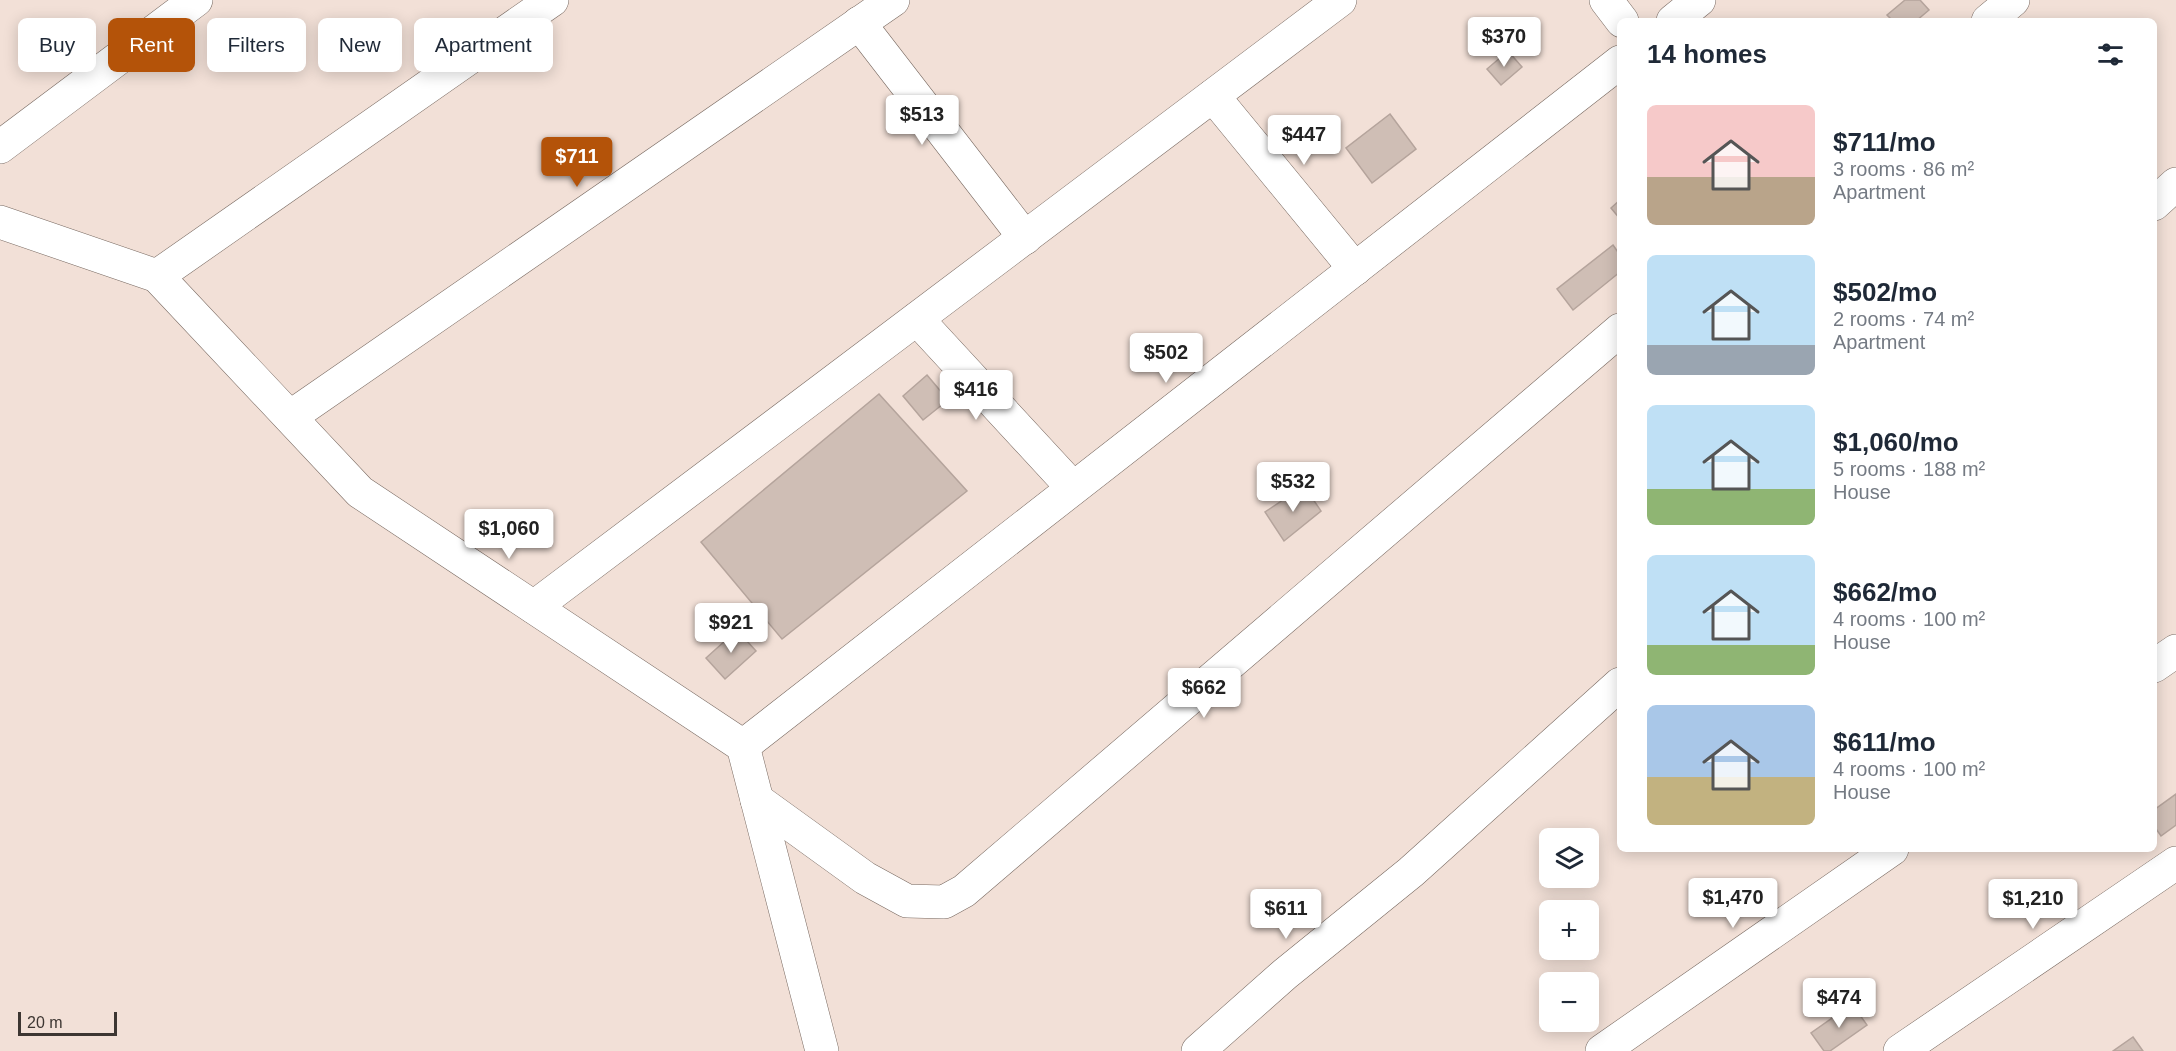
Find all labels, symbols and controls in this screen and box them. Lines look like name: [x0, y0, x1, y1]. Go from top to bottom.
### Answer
pin: $370: [1468, 17, 1540, 68]
chip: Buy: [18, 18, 96, 72]
chip: Rent: [108, 18, 195, 72]
chip: Filters: [207, 18, 306, 72]
chip: New: [318, 18, 402, 72]
chip: Apartment: [414, 18, 553, 72]
text: $370: [1482, 25, 1526, 47]
icon: filters: [2094, 38, 2127, 71]
text: 14 homes: [1647, 39, 1767, 69]
pin: $513: [886, 95, 958, 146]
text: $513: [900, 103, 944, 125]
pin: $447: [1268, 115, 1340, 166]
text: $447: [1282, 123, 1326, 145]
text: $711/mo: [1833, 127, 1936, 157]
icon: home: [1695, 129, 1767, 201]
pin: $711: [541, 137, 613, 188]
text: $711: [555, 145, 599, 167]
text: 3 rooms · 86 m²: [1833, 158, 1974, 180]
text: Apartment: [1833, 181, 1925, 203]
text: $502/mo: [1833, 277, 1937, 307]
icon: home: [1695, 279, 1767, 351]
text: 2 rooms · 74 m²: [1833, 308, 1974, 330]
text: Apartment: [1833, 331, 1925, 353]
pin: $502: [1130, 333, 1202, 384]
text: $502: [1144, 341, 1188, 363]
pin: $416: [940, 370, 1012, 421]
text: $416: [954, 378, 998, 400]
text: $1,060/mo: [1833, 427, 1959, 457]
icon: home: [1695, 429, 1767, 501]
text: 5 rooms · 188 m²: [1833, 458, 1985, 480]
pin: $532: [1257, 462, 1329, 513]
text: $532: [1271, 470, 1315, 492]
text: House: [1833, 481, 1891, 503]
pin: $1,060: [460, 509, 558, 560]
text: $1,060: [478, 517, 540, 539]
text: $662/mo: [1833, 577, 1937, 607]
icon: home: [1695, 579, 1767, 651]
pin: $921: [695, 603, 767, 654]
text: 4 rooms · 100 m²: [1833, 608, 1985, 630]
text: $921: [709, 611, 753, 633]
text: House: [1833, 631, 1891, 653]
pin: $662: [1168, 668, 1240, 719]
text: $662: [1182, 676, 1226, 698]
text: $611/mo: [1833, 727, 1936, 757]
icon: home: [1695, 729, 1767, 801]
text: 4 rooms · 100 m²: [1833, 758, 1985, 780]
text: House: [1833, 781, 1891, 803]
map controls: [1539, 828, 1599, 1032]
button: layers: [1539, 828, 1599, 888]
pin: $1,470: [1684, 878, 1782, 929]
pin: $1,210: [1984, 879, 2082, 930]
text: $1,470: [1702, 886, 1764, 908]
text: $1,210: [2002, 887, 2064, 909]
pin: $611: [1250, 889, 1322, 940]
text: $611: [1264, 897, 1308, 919]
button: +: [1539, 900, 1599, 960]
button: −: [1539, 972, 1599, 1032]
pin: $474: [1803, 978, 1875, 1029]
text: $474: [1817, 986, 1861, 1008]
scale bar: [18, 1009, 117, 1036]
text: 20 m: [27, 1014, 63, 1031]

